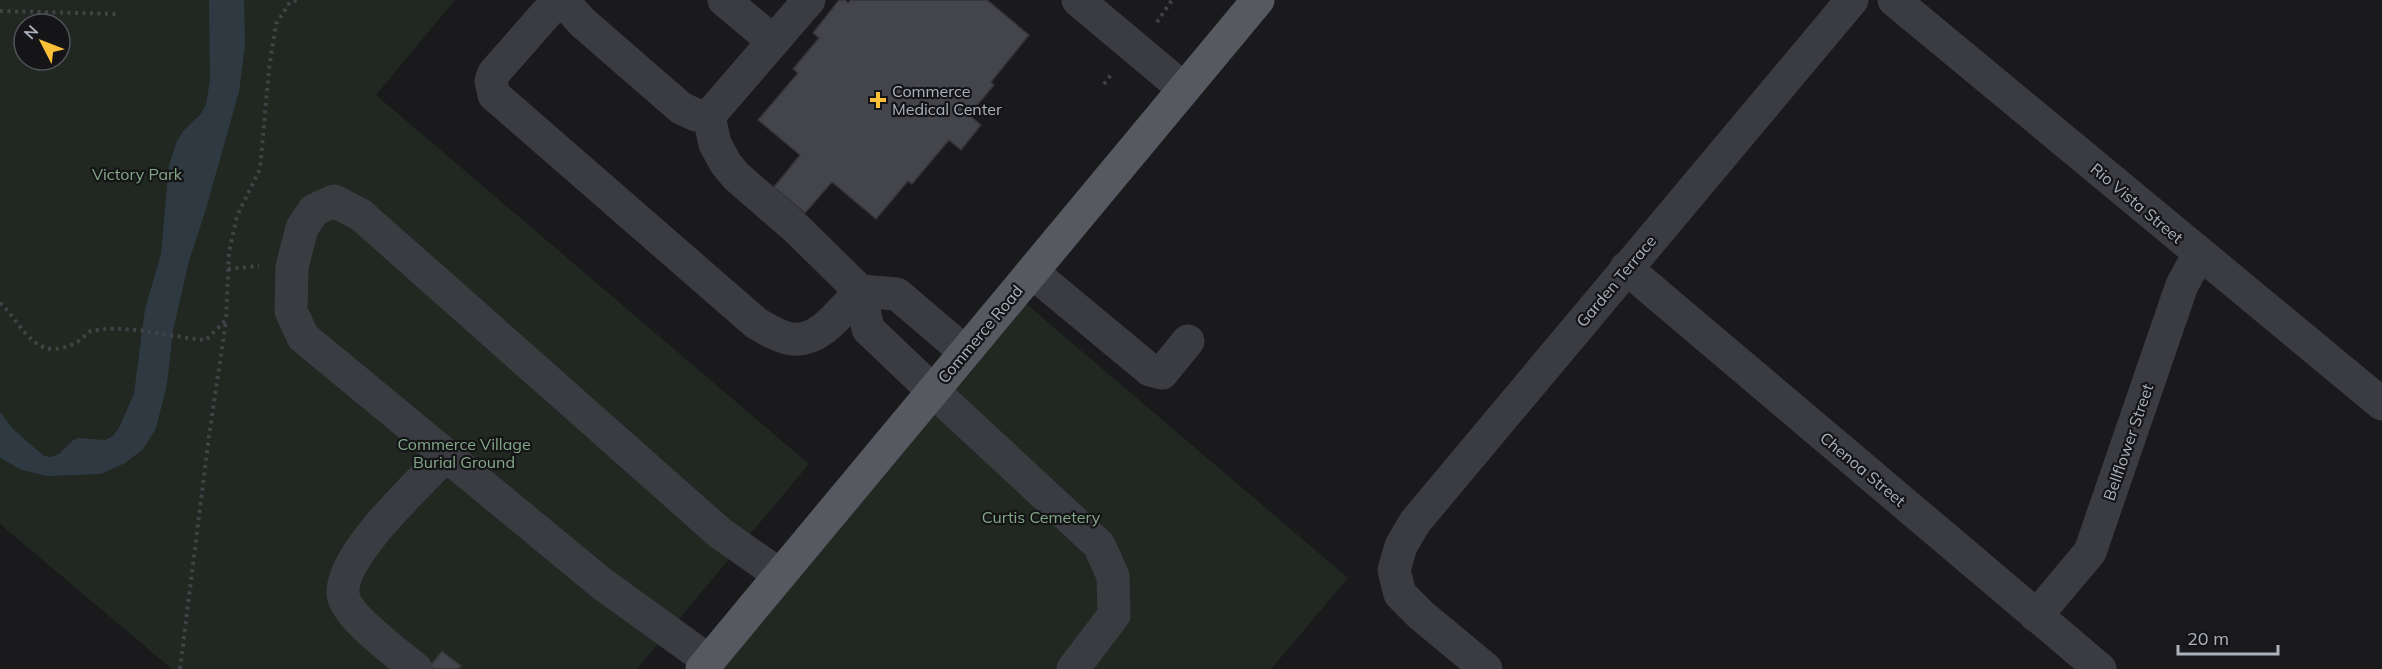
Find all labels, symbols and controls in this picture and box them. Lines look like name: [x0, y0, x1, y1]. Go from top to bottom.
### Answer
north arrow: [12, 12, 72, 72]
text: N: [19, 21, 42, 43]
place label: Commerce Medical Center: [892, 81, 1002, 119]
marker: Commerce Medical Center: [869, 91, 887, 109]
street label: Rio Vista Street: [2087, 158, 2188, 248]
park label: Victory Park: [92, 164, 183, 184]
street label: Garden Terrace: [1572, 231, 1660, 331]
street label: Commerce Road: [933, 281, 1027, 387]
street label: Bellflower Street: [2099, 381, 2157, 503]
street label: Chenoa Street: [1816, 427, 1910, 511]
park label: Commerce Village Burial Ground: [397, 434, 531, 472]
park label: Curtis Cemetery: [982, 507, 1101, 527]
scale bar: [2178, 618, 2278, 656]
text: 20 m: [2187, 627, 2229, 650]

